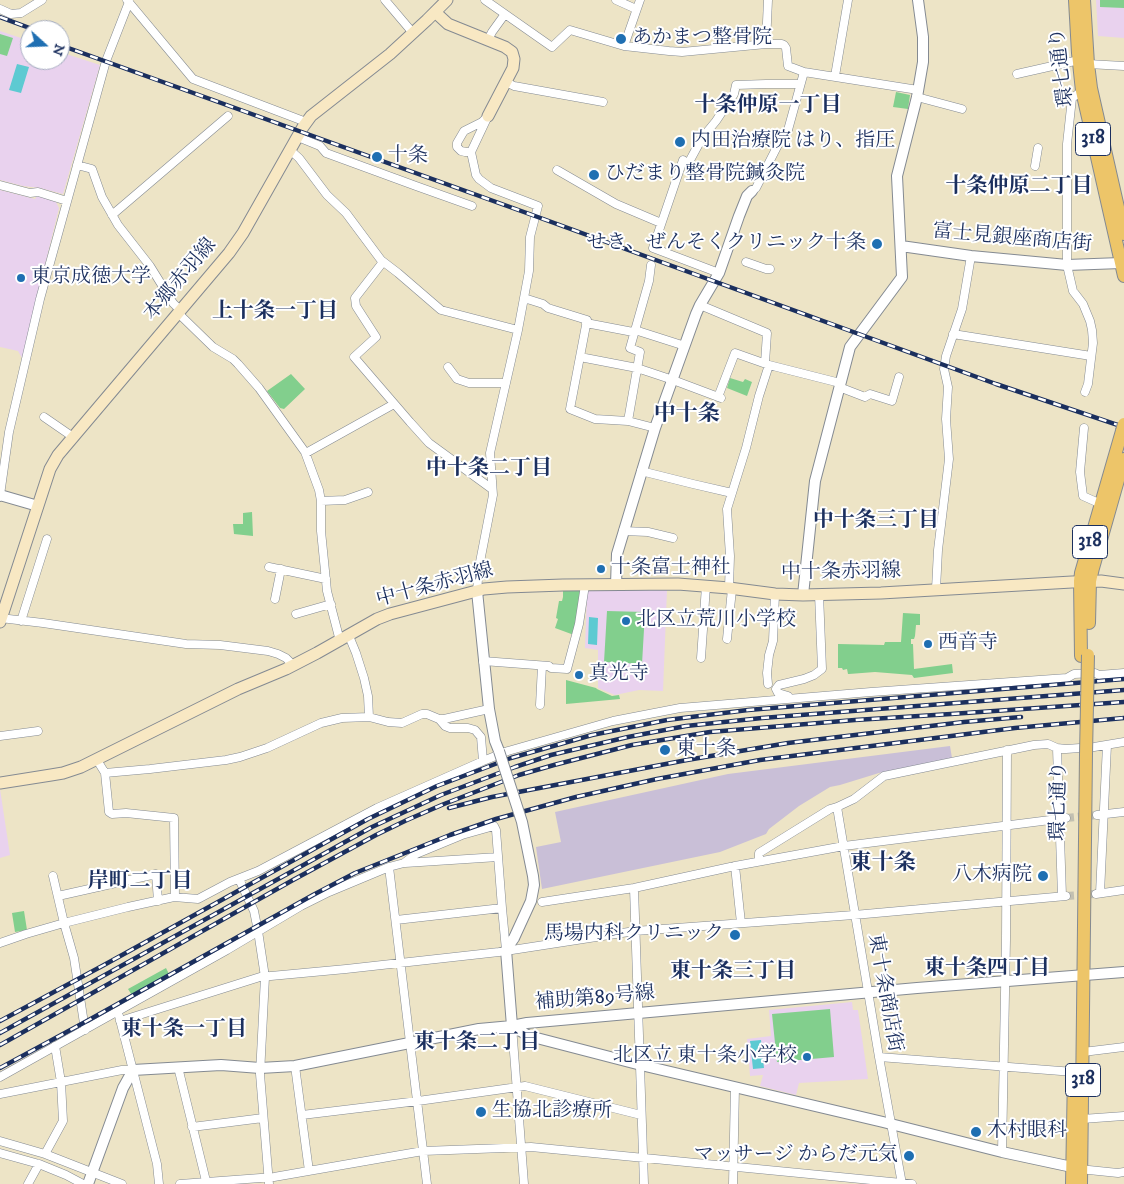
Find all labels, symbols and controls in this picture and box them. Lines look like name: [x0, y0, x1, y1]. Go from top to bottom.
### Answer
north arrow: [20, 20, 70, 70]
street label: 環七通り: [1046, 26, 1080, 108]
place label: あかまつ整骨院: [632, 27, 772, 51]
marker: あかまつ整骨院: [614, 32, 628, 46]
text: N: [48, 41, 69, 58]
district label: 十条仲原一丁目: [695, 94, 841, 120]
road number: 318: [1076, 122, 1110, 156]
place label: 内田治療院 はり、指圧: [691, 130, 895, 154]
marker: 内田治療院 はり、指圧: [673, 135, 687, 149]
place label: 十条: [388, 145, 428, 169]
marker: 十条: [370, 150, 384, 164]
place label: ひだまり整骨院鍼灸院: [605, 163, 805, 187]
marker: ひだまり整骨院鍼灸院: [587, 168, 601, 182]
district label: 十条仲原二丁目: [946, 175, 1092, 201]
street label: 富士見銀座商店街: [931, 220, 1093, 258]
place label: せき、ぜんそくクリニック十条: [587, 232, 866, 256]
street label: 本郷赤羽線: [140, 234, 222, 326]
marker: せき、ぜんそくクリニック十条: [870, 237, 884, 251]
place label: 東京成徳大学: [31, 266, 151, 290]
marker: 東京成徳大学: [15, 272, 27, 284]
district label: 上十条一丁目: [212, 300, 338, 326]
district label: 中十条: [654, 402, 720, 428]
district label: 中十条二丁目: [426, 457, 552, 483]
district label: 中十条三丁目: [813, 509, 939, 535]
road number: 318: [1072, 526, 1108, 558]
place label: 十条富士神社: [611, 557, 731, 581]
street label: 中十条赤羽線: [374, 559, 496, 613]
street label: 中十条赤羽線: [781, 560, 901, 586]
marker: 十条富士神社: [595, 563, 607, 575]
place label: 北区立荒川小学校: [636, 609, 796, 633]
marker: 北区立荒川小学校: [620, 615, 632, 627]
place label: 西音寺: [938, 632, 998, 656]
marker: 西音寺: [922, 638, 934, 650]
place label: 真光寺: [589, 663, 649, 687]
marker: 真光寺: [573, 669, 585, 681]
place label: 東十条: [676, 738, 736, 762]
marker: 東十条: [658, 743, 672, 757]
street label: 環七通り: [1047, 761, 1073, 841]
district label: 東十条: [850, 851, 916, 877]
place label: 八木病院: [952, 864, 1032, 888]
marker: 八木病院: [1036, 869, 1050, 883]
district label: 岸町二丁目: [88, 870, 192, 896]
place label: 馬場内科クリニック: [544, 923, 724, 947]
marker: 馬場内科クリニック: [728, 928, 742, 942]
street label: 東十条商店街: [862, 932, 906, 1054]
district label: 東十条四丁目: [924, 957, 1050, 983]
district label: 東十条三丁目: [670, 960, 796, 986]
street label: 補助第89号線: [534, 982, 656, 1016]
district label: 東十条一丁目: [121, 1018, 247, 1044]
district label: 東十条二丁目: [414, 1031, 540, 1057]
place label: 北区立 東十条小学校: [613, 1045, 797, 1069]
marker: 北区立 東十条小学校: [801, 1051, 813, 1063]
road number: 318: [1066, 1064, 1100, 1096]
place label: 生協北診療所: [492, 1100, 612, 1124]
marker: 生協北診療所: [474, 1105, 488, 1119]
place label: 木村眼科: [987, 1120, 1067, 1144]
marker: 木村眼科: [969, 1125, 983, 1139]
place label: マッサージ からだ元気: [694, 1144, 898, 1168]
marker: マッサージ からだ元気: [902, 1149, 916, 1163]

